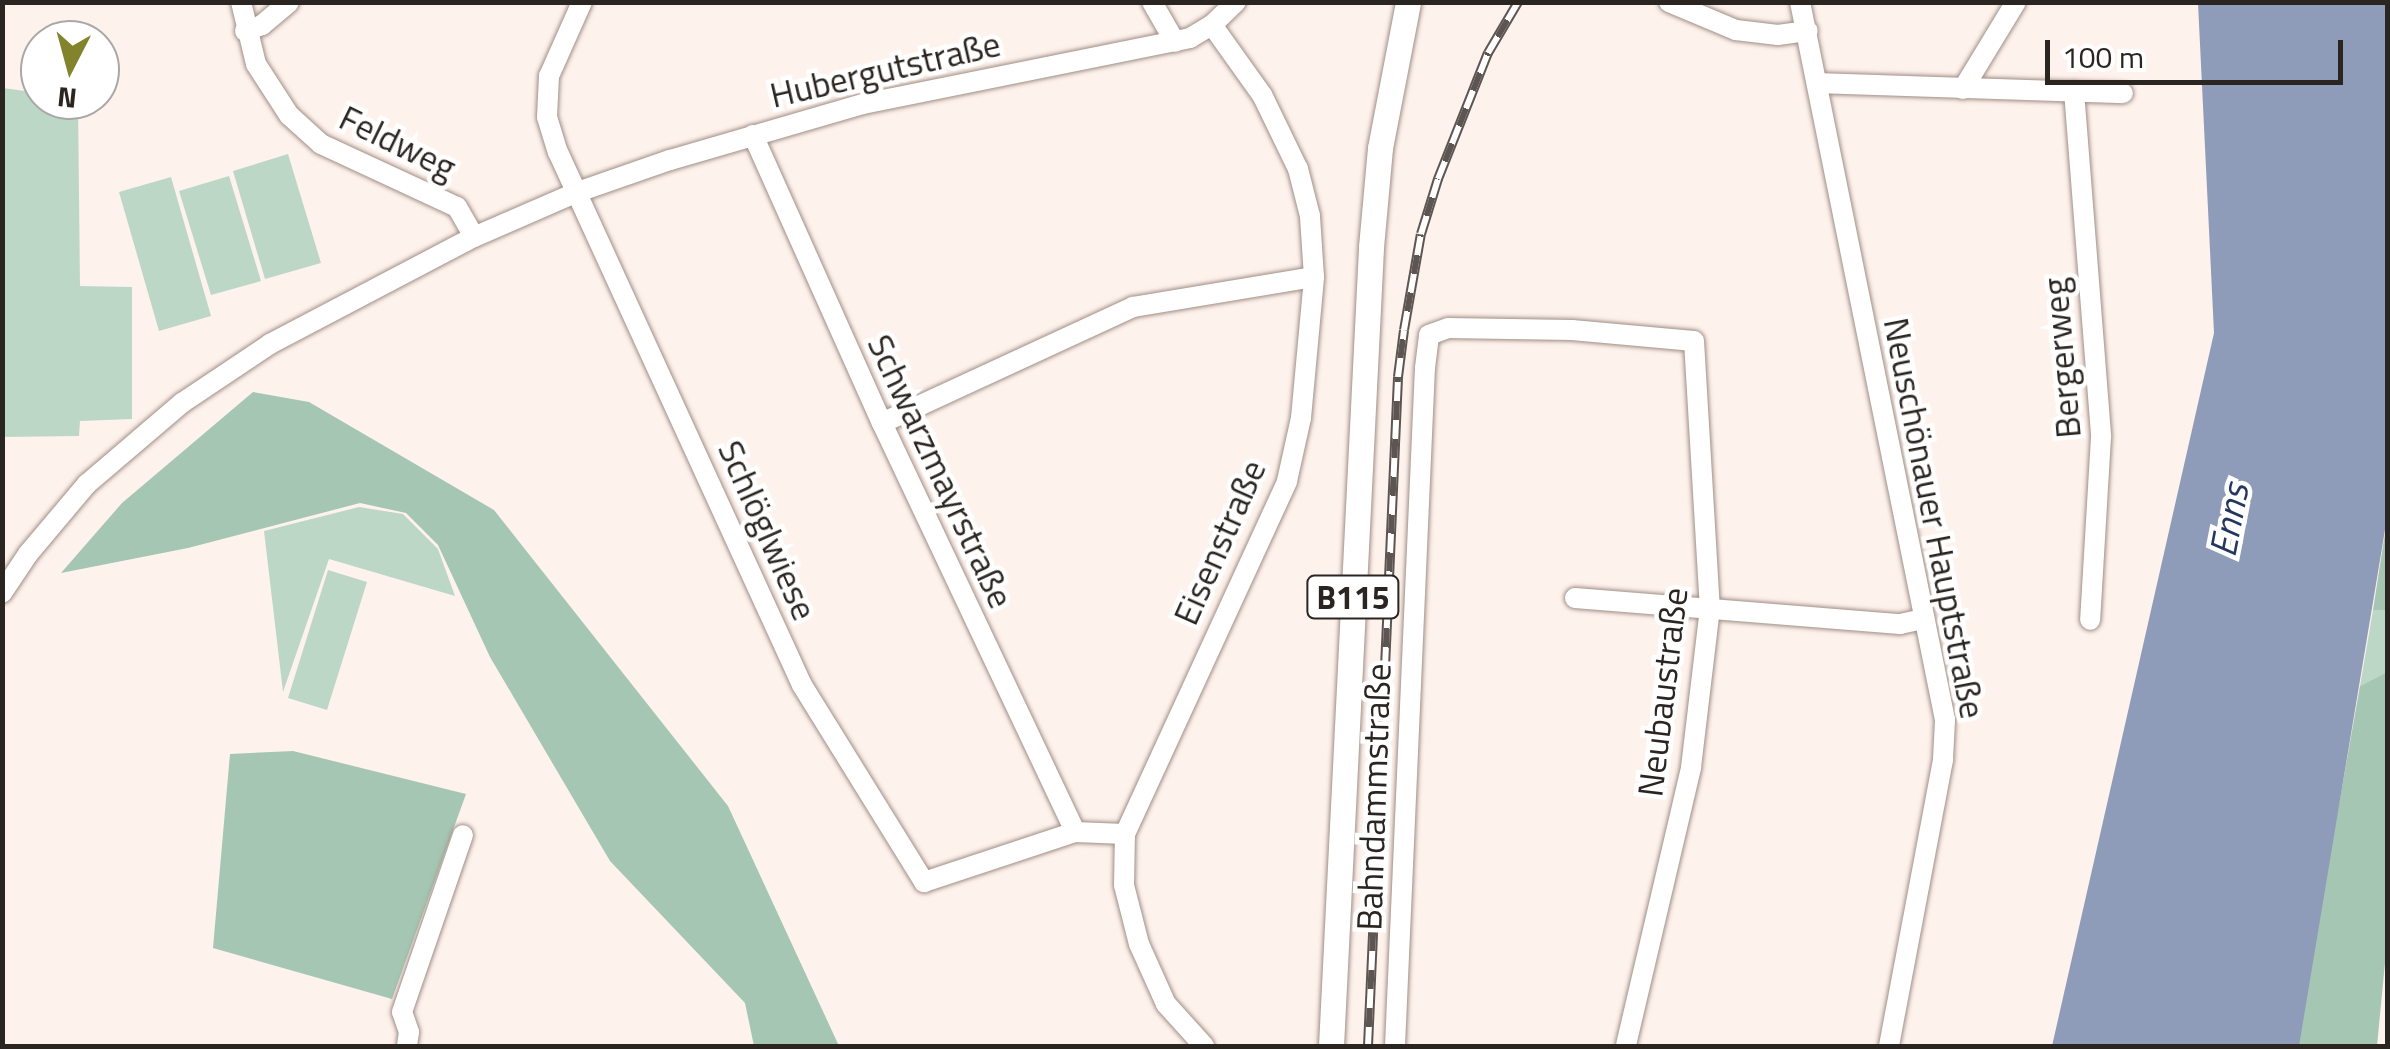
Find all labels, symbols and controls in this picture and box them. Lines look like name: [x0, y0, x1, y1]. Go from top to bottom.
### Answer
north arrow: [20, 20, 120, 120]
scale bar: [2050, 20, 2348, 82]
street label: Hubergutstraße: [766, 22, 1004, 116]
text: 100 m: [2062, 34, 2144, 80]
text: N: [55, 76, 79, 121]
street label: Feldweg: [333, 96, 463, 188]
street label: Bergerweg: [2033, 276, 2089, 440]
street label: Neuschönauer Hauptstraße: [1876, 314, 1994, 722]
street label: Schwarzmayrstraße: [859, 328, 1023, 614]
street label: Schlöglwiese: [710, 434, 826, 626]
street label: Eisenstraße: [1164, 453, 1274, 631]
water label: Enns: [2200, 480, 2258, 560]
road number: B115: [1306, 570, 1400, 624]
street label: Neubaustraße: [1628, 585, 1696, 799]
street label: Bahndammstraße: [1347, 663, 1399, 931]

